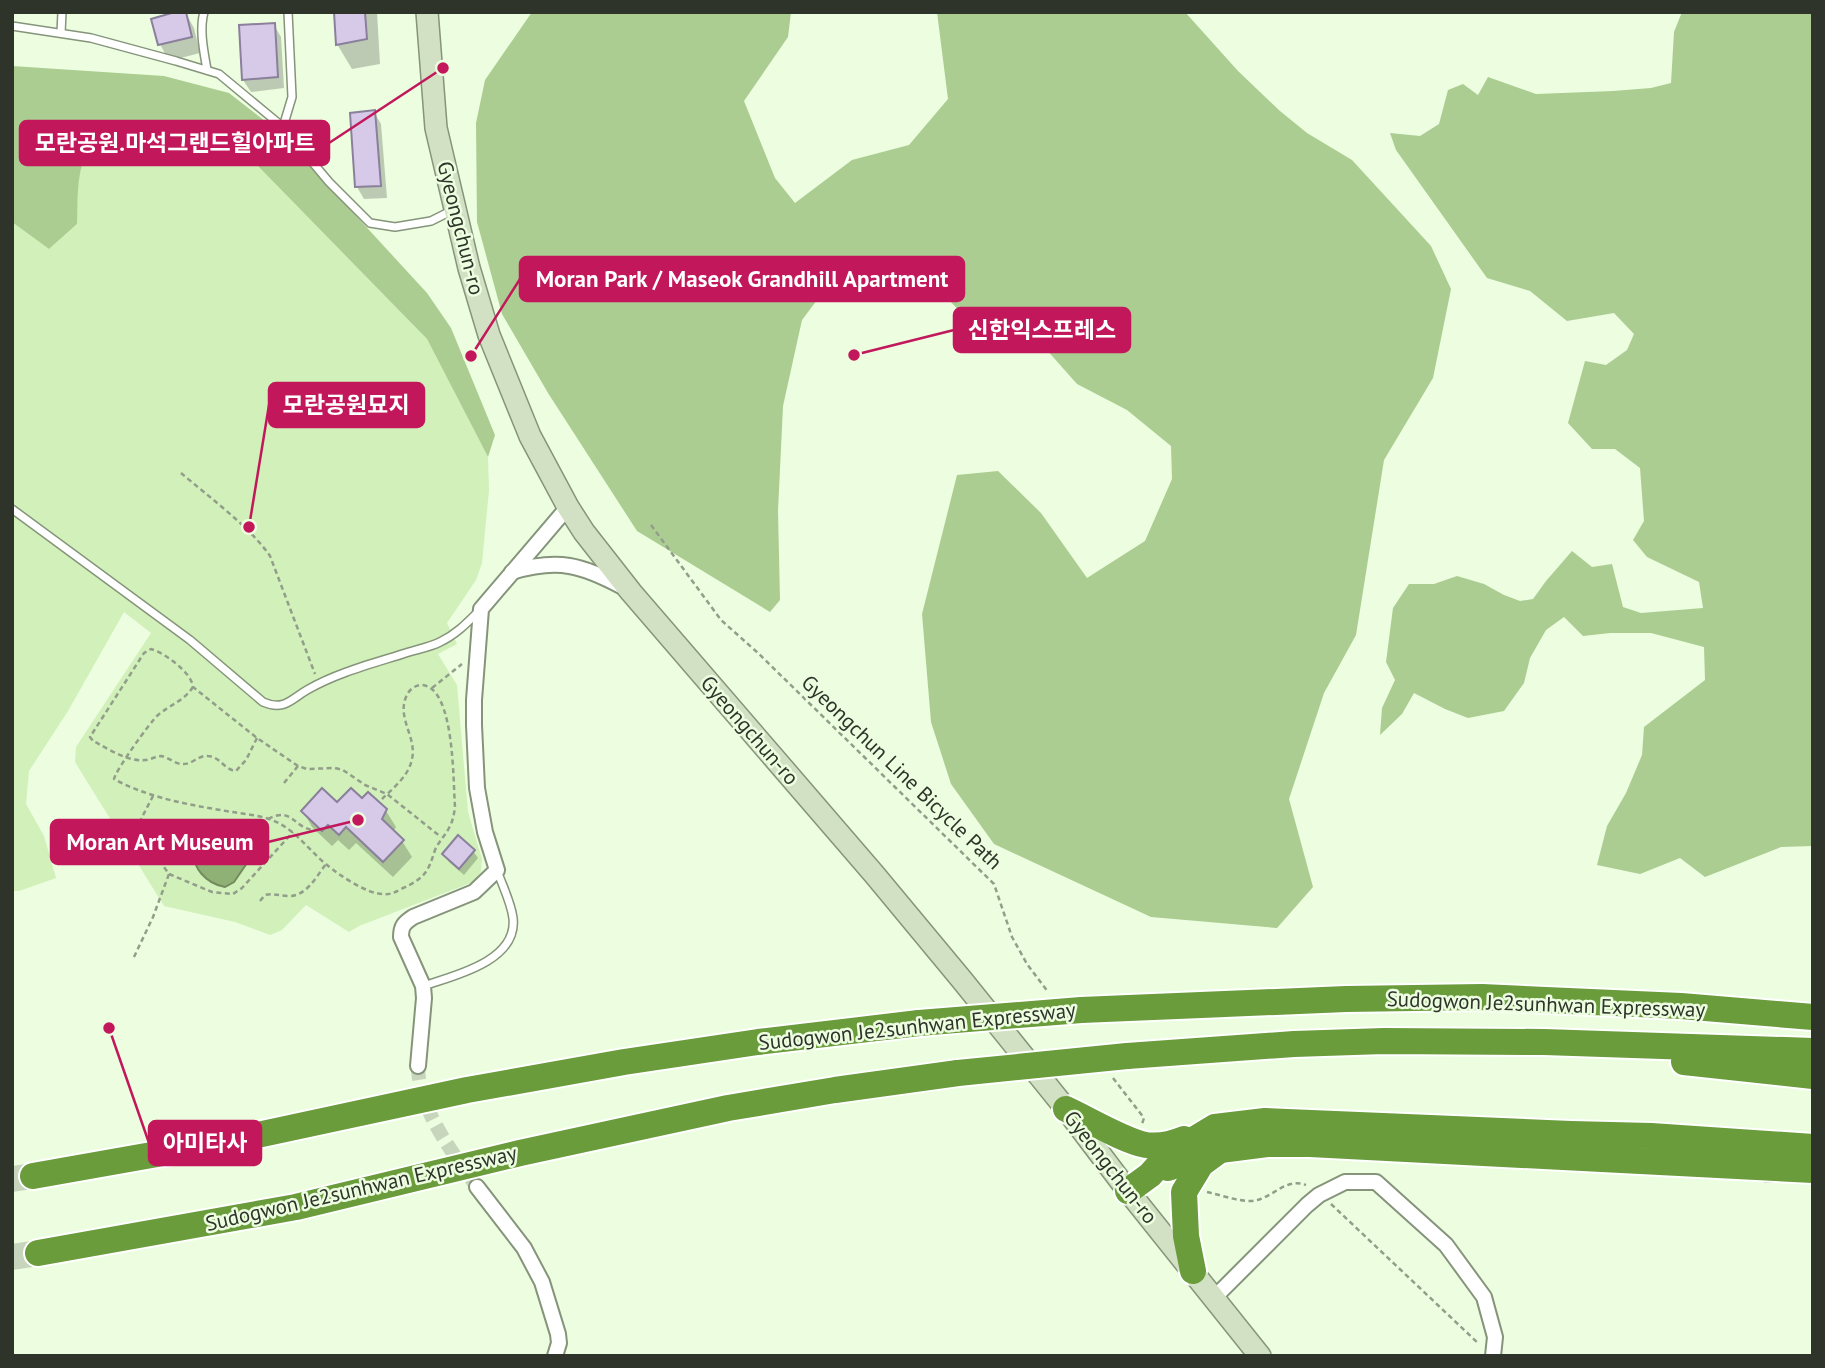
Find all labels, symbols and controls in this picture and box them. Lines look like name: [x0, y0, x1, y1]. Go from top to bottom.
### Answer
callout: 모란공원.마석그랜드힐아파트: [20, 121, 329, 165]
text: 모란공원.마석그랜드힐아파트: [35, 128, 315, 157]
street label: Gyeongchun-ro: [431, 158, 491, 298]
callout: Moran Park / Maseok Grandhill Apartment: [520, 257, 964, 301]
text: Moran Park / Maseok Grandhill Apartment: [536, 264, 948, 293]
callout: 신한익스프레스: [954, 308, 1130, 352]
text: 신한익스프레스: [968, 315, 1116, 344]
callout: 모란공원묘지: [269, 383, 424, 427]
text: 모란공원묘지: [283, 390, 409, 419]
street label: Gyeongchun Line Bicycle Path: [796, 669, 1008, 875]
street label: Gyeongchun-ro: [695, 670, 805, 790]
callout: Moran Art Museum: [51, 820, 268, 864]
text: Moran Art Museum: [66, 827, 254, 856]
street label: Sudogwon Je2sunhwan Expressway: [1386, 985, 1706, 1023]
street label: Sudogwon Je2sunhwan Expressway: [757, 996, 1077, 1056]
street label: Gyeongchun-ro: [1058, 1105, 1164, 1229]
callout: 아미타사: [149, 1121, 261, 1165]
text: 아미타사: [163, 1128, 247, 1157]
street label: Sudogwon Je2sunhwan Expressway: [203, 1139, 520, 1237]

